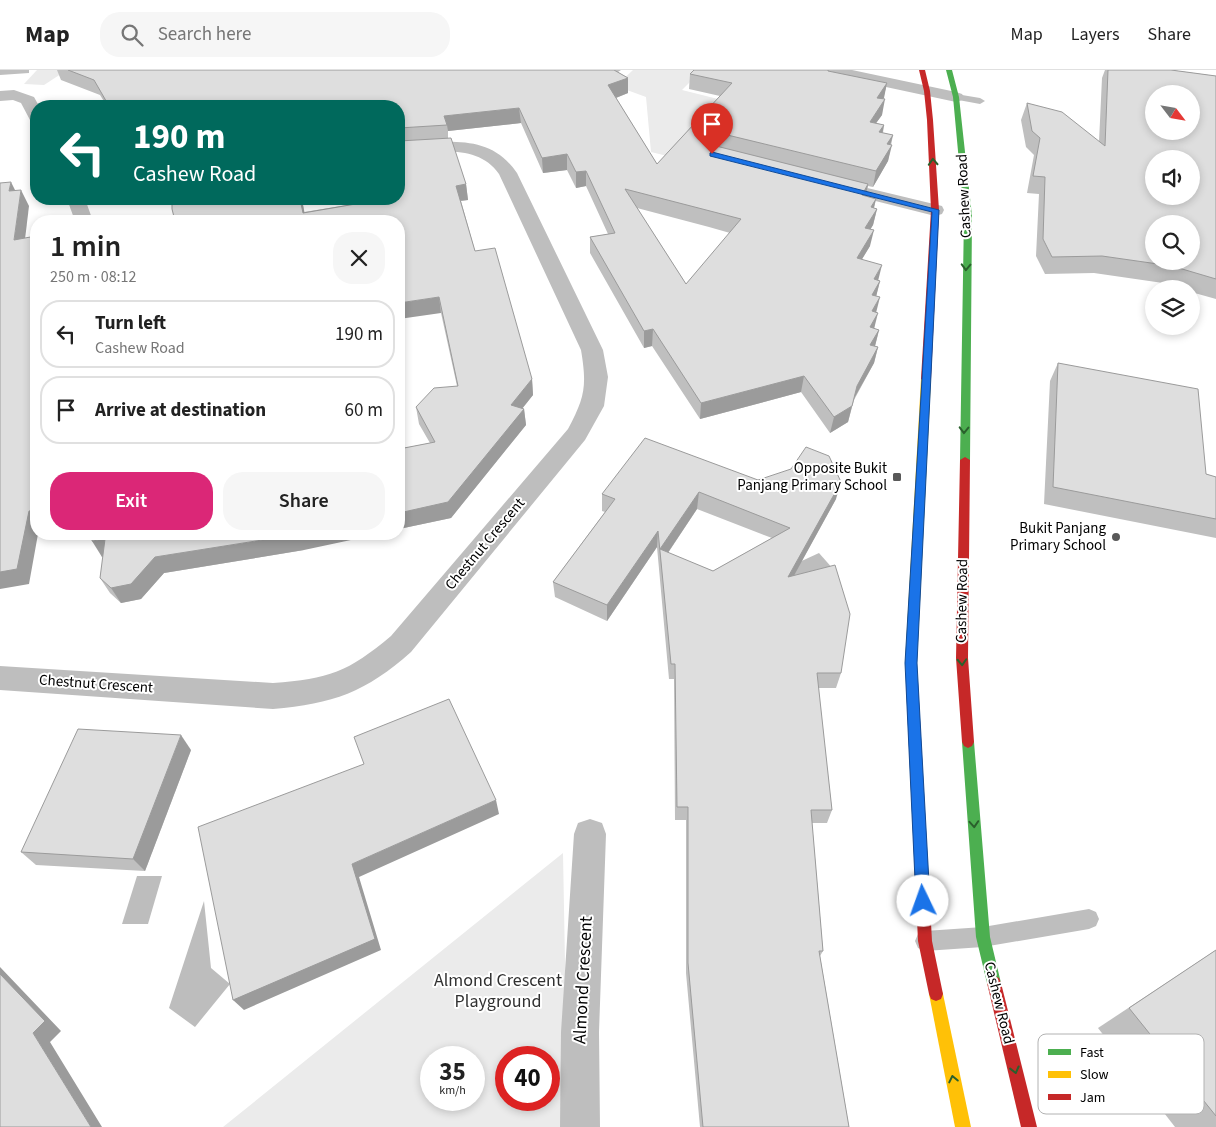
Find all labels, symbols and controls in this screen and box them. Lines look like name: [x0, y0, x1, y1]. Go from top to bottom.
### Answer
search box: [100, 12, 450, 57]
text: Map: [25, 17, 70, 52]
icon: search: [118, 21, 146, 49]
text: Search here: [158, 21, 251, 48]
text: Map: [1011, 22, 1043, 47]
text: Layers: [1071, 22, 1120, 47]
text: Share: [1148, 22, 1191, 47]
north arrow: [1145, 85, 1200, 140]
map controls: [1145, 85, 1200, 335]
pin: [691, 103, 733, 154]
icon: arrive: [698, 110, 726, 138]
text: 190 m: [133, 112, 225, 162]
icon: left: [50, 120, 115, 185]
button: sound: [1145, 150, 1200, 205]
street label: Cashew Road: [951, 153, 977, 239]
one-way arrow: [927, 157, 938, 165]
text: Cashew Road: [133, 158, 256, 190]
button: search: [1145, 215, 1200, 270]
text: 1 min: [50, 225, 121, 268]
button: close: [333, 232, 385, 284]
one-way arrow: [961, 264, 971, 272]
text: 250 m · 08:12: [50, 266, 137, 288]
button: layers: [1145, 280, 1200, 335]
text: Turn left: [95, 310, 166, 337]
icon: left: [52, 320, 80, 348]
text: 190 m: [335, 321, 383, 348]
text: Cashew Road: [95, 337, 185, 359]
icon: arrive: [52, 396, 80, 424]
text: Arrive at destination: [95, 397, 266, 424]
text: 60 m: [345, 397, 383, 424]
one-way arrow: [959, 426, 969, 434]
place label: Opposite Bukit Panjang Primary School: [737, 458, 887, 496]
marker: Opposite Bukit Panjang Primary School: [891, 471, 903, 483]
button: Exit: [50, 472, 213, 530]
button: Share: [223, 472, 385, 530]
street label: Chestnut Crescent: [440, 493, 530, 595]
place label: Bukit Panjang Primary School: [1010, 518, 1106, 556]
marker: Bukit Panjang Primary School: [1110, 531, 1122, 543]
street label: Cashew Road: [951, 559, 973, 643]
one-way arrow: [957, 659, 968, 667]
street label: Chestnut Crescent: [38, 670, 154, 698]
one-way arrow: [969, 821, 980, 829]
position arrow: [896, 874, 948, 926]
street label: Almond Crescent: [567, 915, 599, 1045]
street label: Cashew Road: [979, 960, 1019, 1046]
park label: Almond Crescent Playground: [434, 968, 562, 1014]
legend: [1038, 1034, 1204, 1114]
text: Fast: [1080, 1043, 1104, 1063]
speed limit sign: 40: [495, 1046, 560, 1111]
text: 35: [439, 1054, 466, 1090]
one-way arrow: [1009, 1065, 1020, 1074]
text: Slow: [1080, 1065, 1109, 1085]
one-way arrow: [949, 1075, 959, 1084]
text: km/h: [439, 1082, 466, 1099]
text: Jam: [1080, 1088, 1105, 1108]

